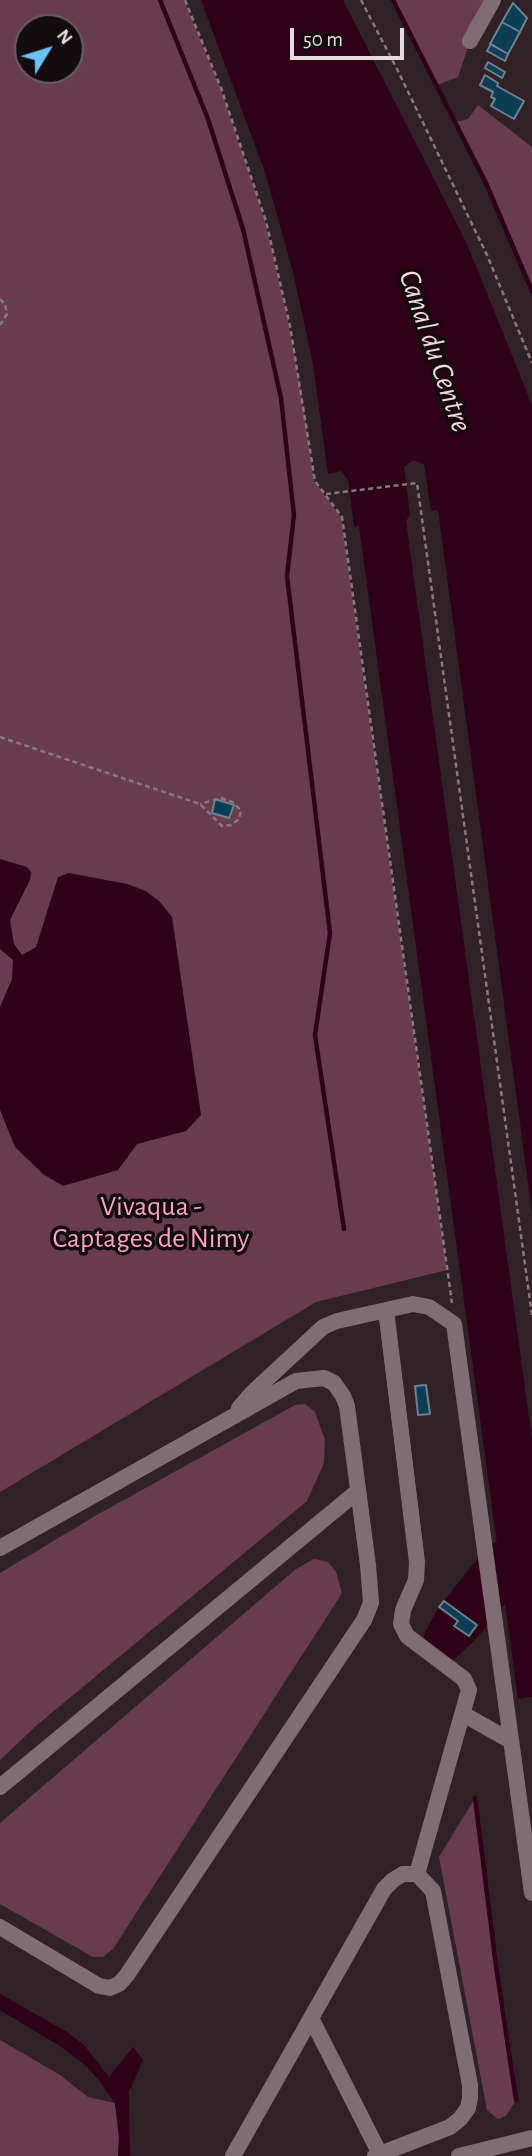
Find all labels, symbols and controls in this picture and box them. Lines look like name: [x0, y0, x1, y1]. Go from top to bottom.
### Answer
north arrow: [14, 14, 84, 84]
scale bar: [294, 14, 408, 58]
text: N: [53, 26, 76, 48]
text: 50 m: [303, 29, 343, 50]
water label: Canal du Centre: [390, 265, 480, 437]
park label: Vivaqua - Captages de Nimy: [53, 1190, 249, 1256]

